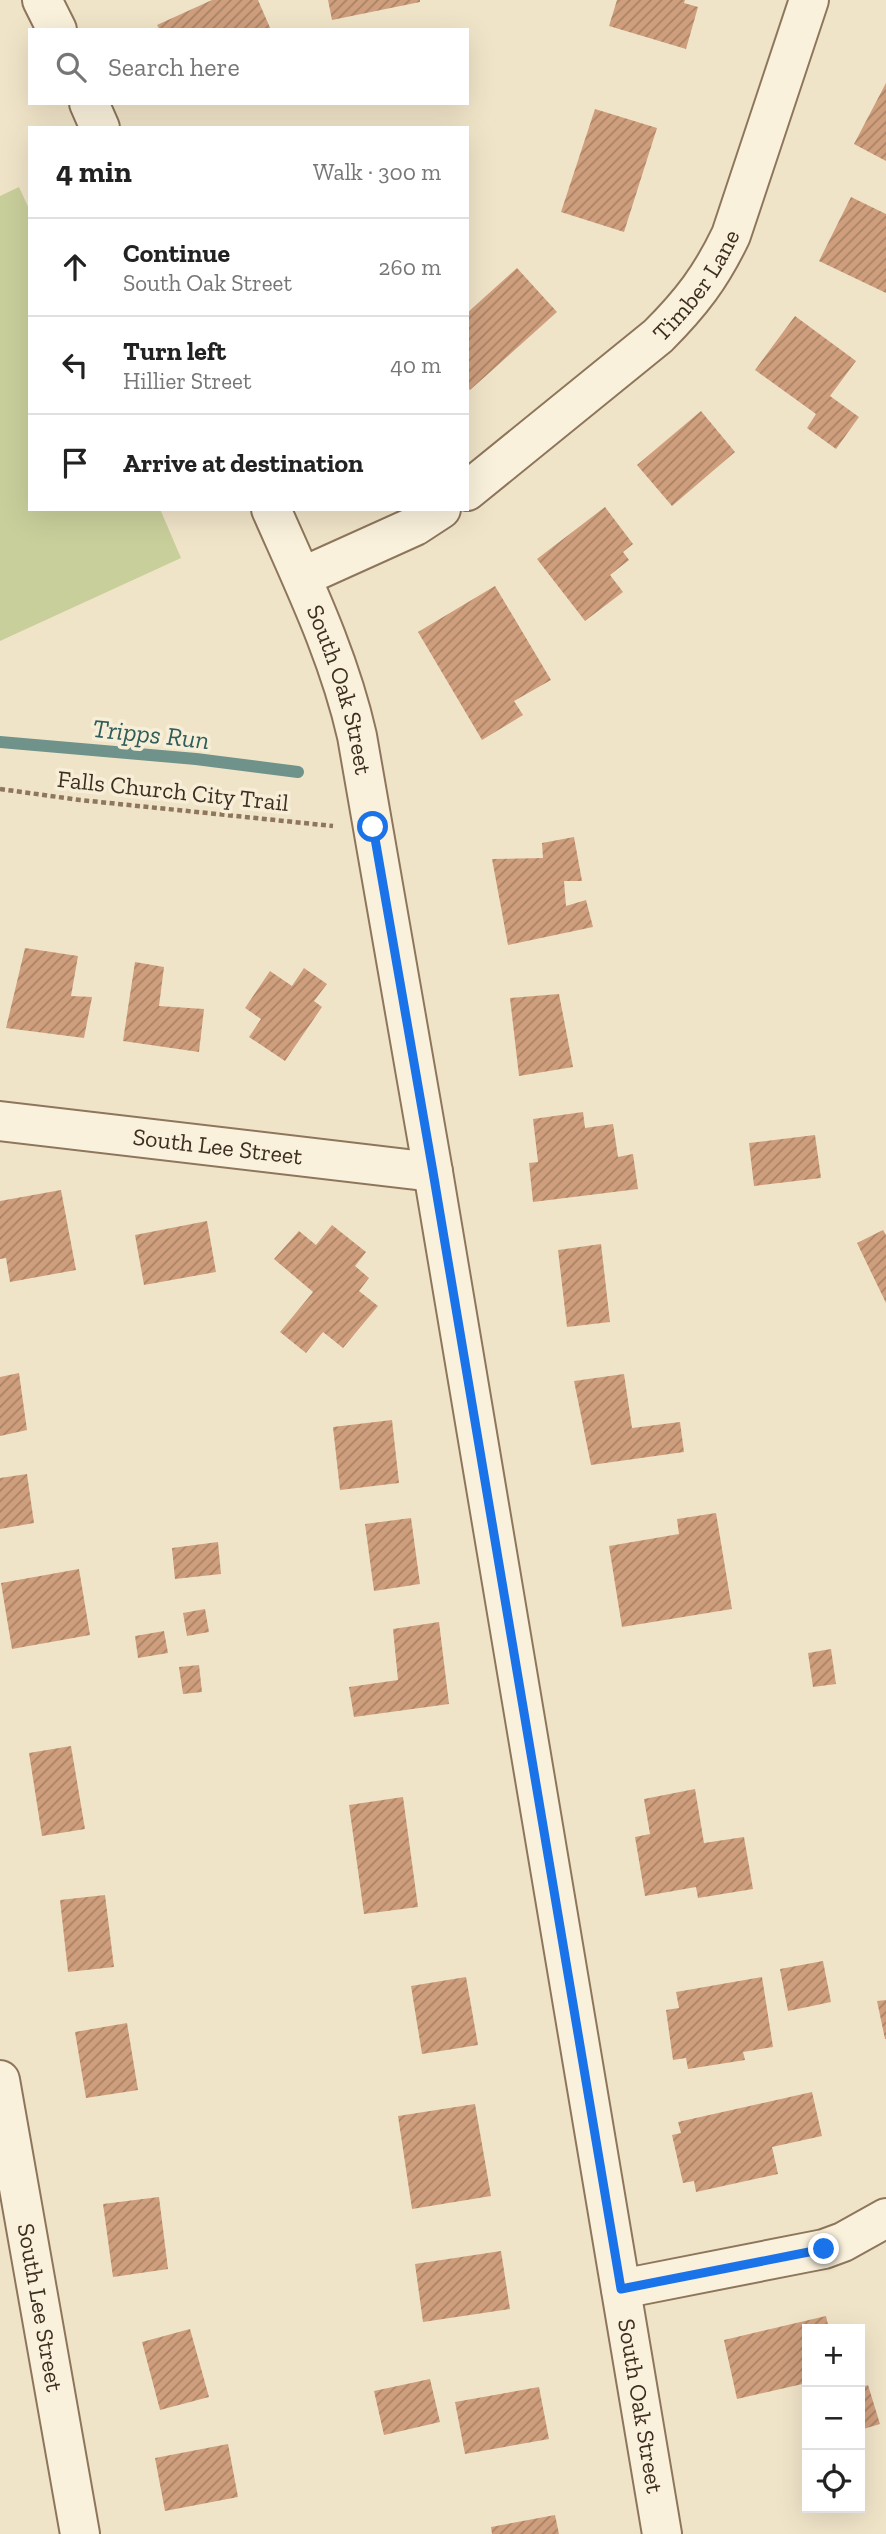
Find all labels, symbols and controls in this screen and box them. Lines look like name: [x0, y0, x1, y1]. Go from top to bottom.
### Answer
search box: [28, 28, 469, 105]
icon: search: [52, 48, 90, 86]
text: Search here: [108, 51, 240, 83]
text: 4 min: [56, 154, 132, 190]
text: Walk · 300 m: [313, 158, 441, 186]
street label: Timber Lane: [646, 225, 745, 347]
text: Continue: [123, 237, 230, 269]
icon: ahead: [56, 248, 94, 286]
text: 260 m: [379, 253, 441, 281]
text: South Oak Street: [123, 269, 292, 297]
text: Turn left: [123, 335, 226, 367]
icon: left: [56, 346, 94, 384]
text: 40 m: [390, 351, 441, 379]
text: Hillier Street: [123, 367, 251, 395]
icon: arrive: [56, 444, 94, 482]
text: Arrive at destination: [123, 447, 363, 479]
street label: South Oak Street: [301, 600, 378, 777]
water label: Tripps Run: [91, 712, 211, 756]
street label: Falls Church City Trail: [56, 764, 290, 817]
route start: [357, 811, 388, 842]
street label: South Lee Street: [131, 1122, 304, 1171]
street label: South Lee Street: [12, 2221, 70, 2394]
route end: [808, 2233, 839, 2264]
street label: South Oak Street: [612, 2317, 670, 2495]
map controls: [802, 2324, 865, 2513]
button: +: [802, 2324, 865, 2387]
button: −: [802, 2387, 865, 2450]
button: locate: [802, 2450, 865, 2513]

